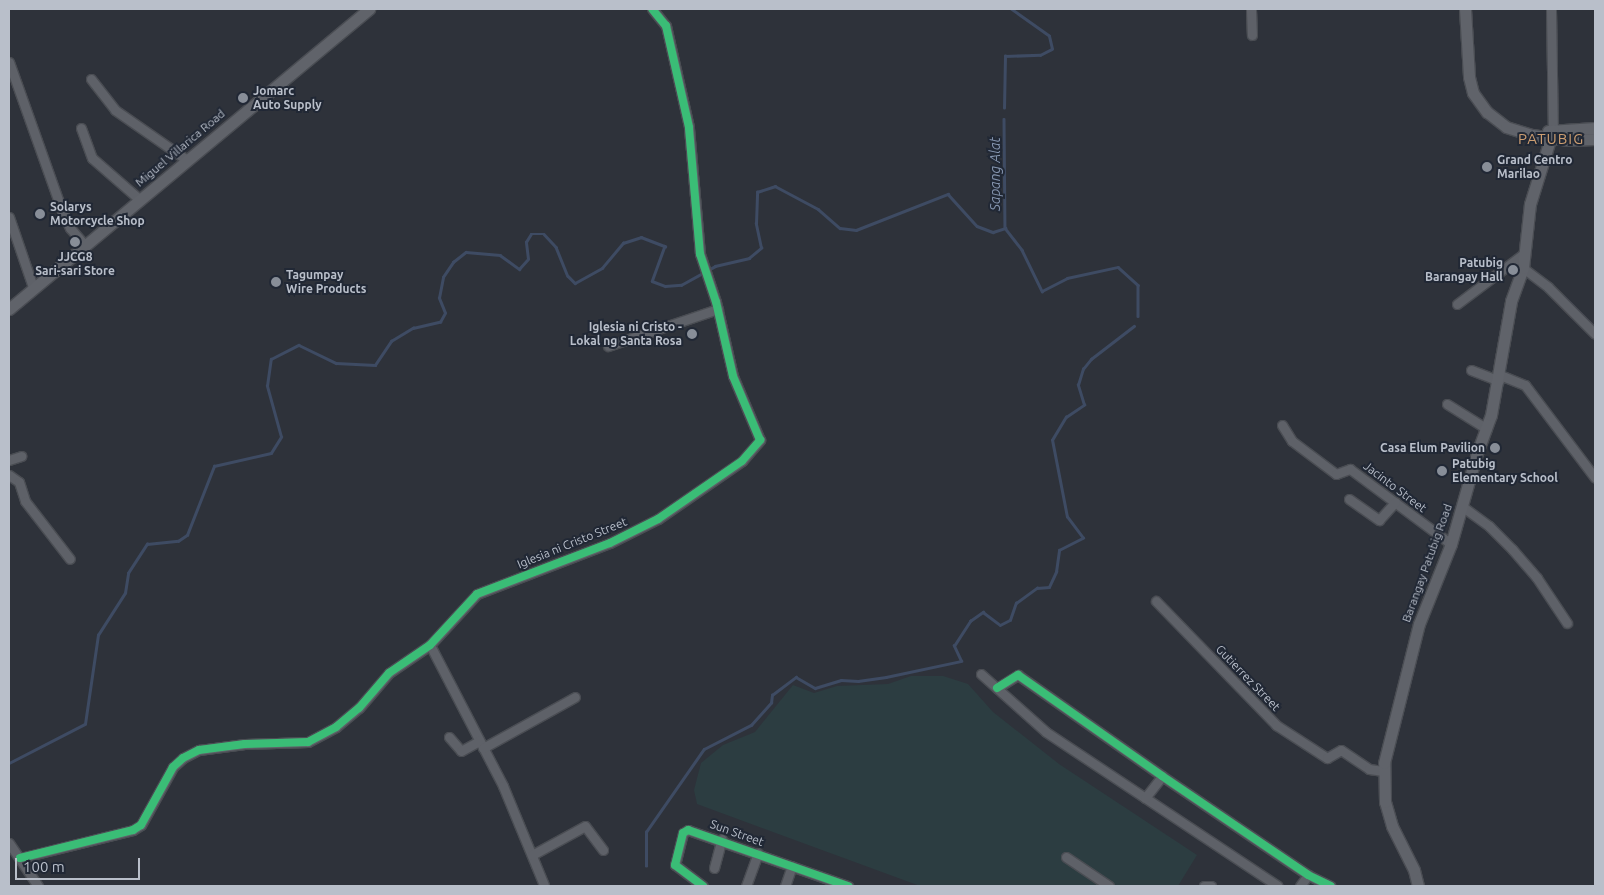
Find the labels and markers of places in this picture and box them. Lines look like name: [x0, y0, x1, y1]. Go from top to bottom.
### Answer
place label: Jomarc Auto Supply: [253, 84, 322, 112]
marker: Jomarc Auto Supply: [237, 92, 249, 104]
place label: Grand Centro Marilao: [1497, 153, 1572, 181]
marker: Grand Centro Marilao: [1481, 161, 1493, 173]
place label: Solarys Motorcycle Shop: [50, 200, 145, 228]
marker: Solarys Motorcycle Shop: [34, 208, 46, 220]
marker: JJCG8 Sari-sari Store: [69, 236, 81, 248]
place label: JJCG8 Sari-sari Store: [35, 250, 115, 278]
place label: Patubig Barangay Hall: [1425, 256, 1503, 284]
marker: Patubig Barangay Hall: [1507, 264, 1519, 276]
place label: Tagumpay Wire Products: [286, 268, 366, 296]
marker: Tagumpay Wire Products: [270, 276, 282, 288]
place label: Iglesia ni Cristo - Lokal ng Santa Rosa: [570, 320, 682, 348]
marker: Iglesia ni Cristo - Lokal ng Santa Rosa: [686, 328, 698, 340]
place label: Casa Elum Pavilion: [1380, 441, 1485, 455]
marker: Casa Elum Pavilion: [1489, 442, 1501, 454]
place label: Patubig Elementary School: [1452, 457, 1558, 485]
marker: Patubig Elementary School: [1436, 465, 1448, 477]

